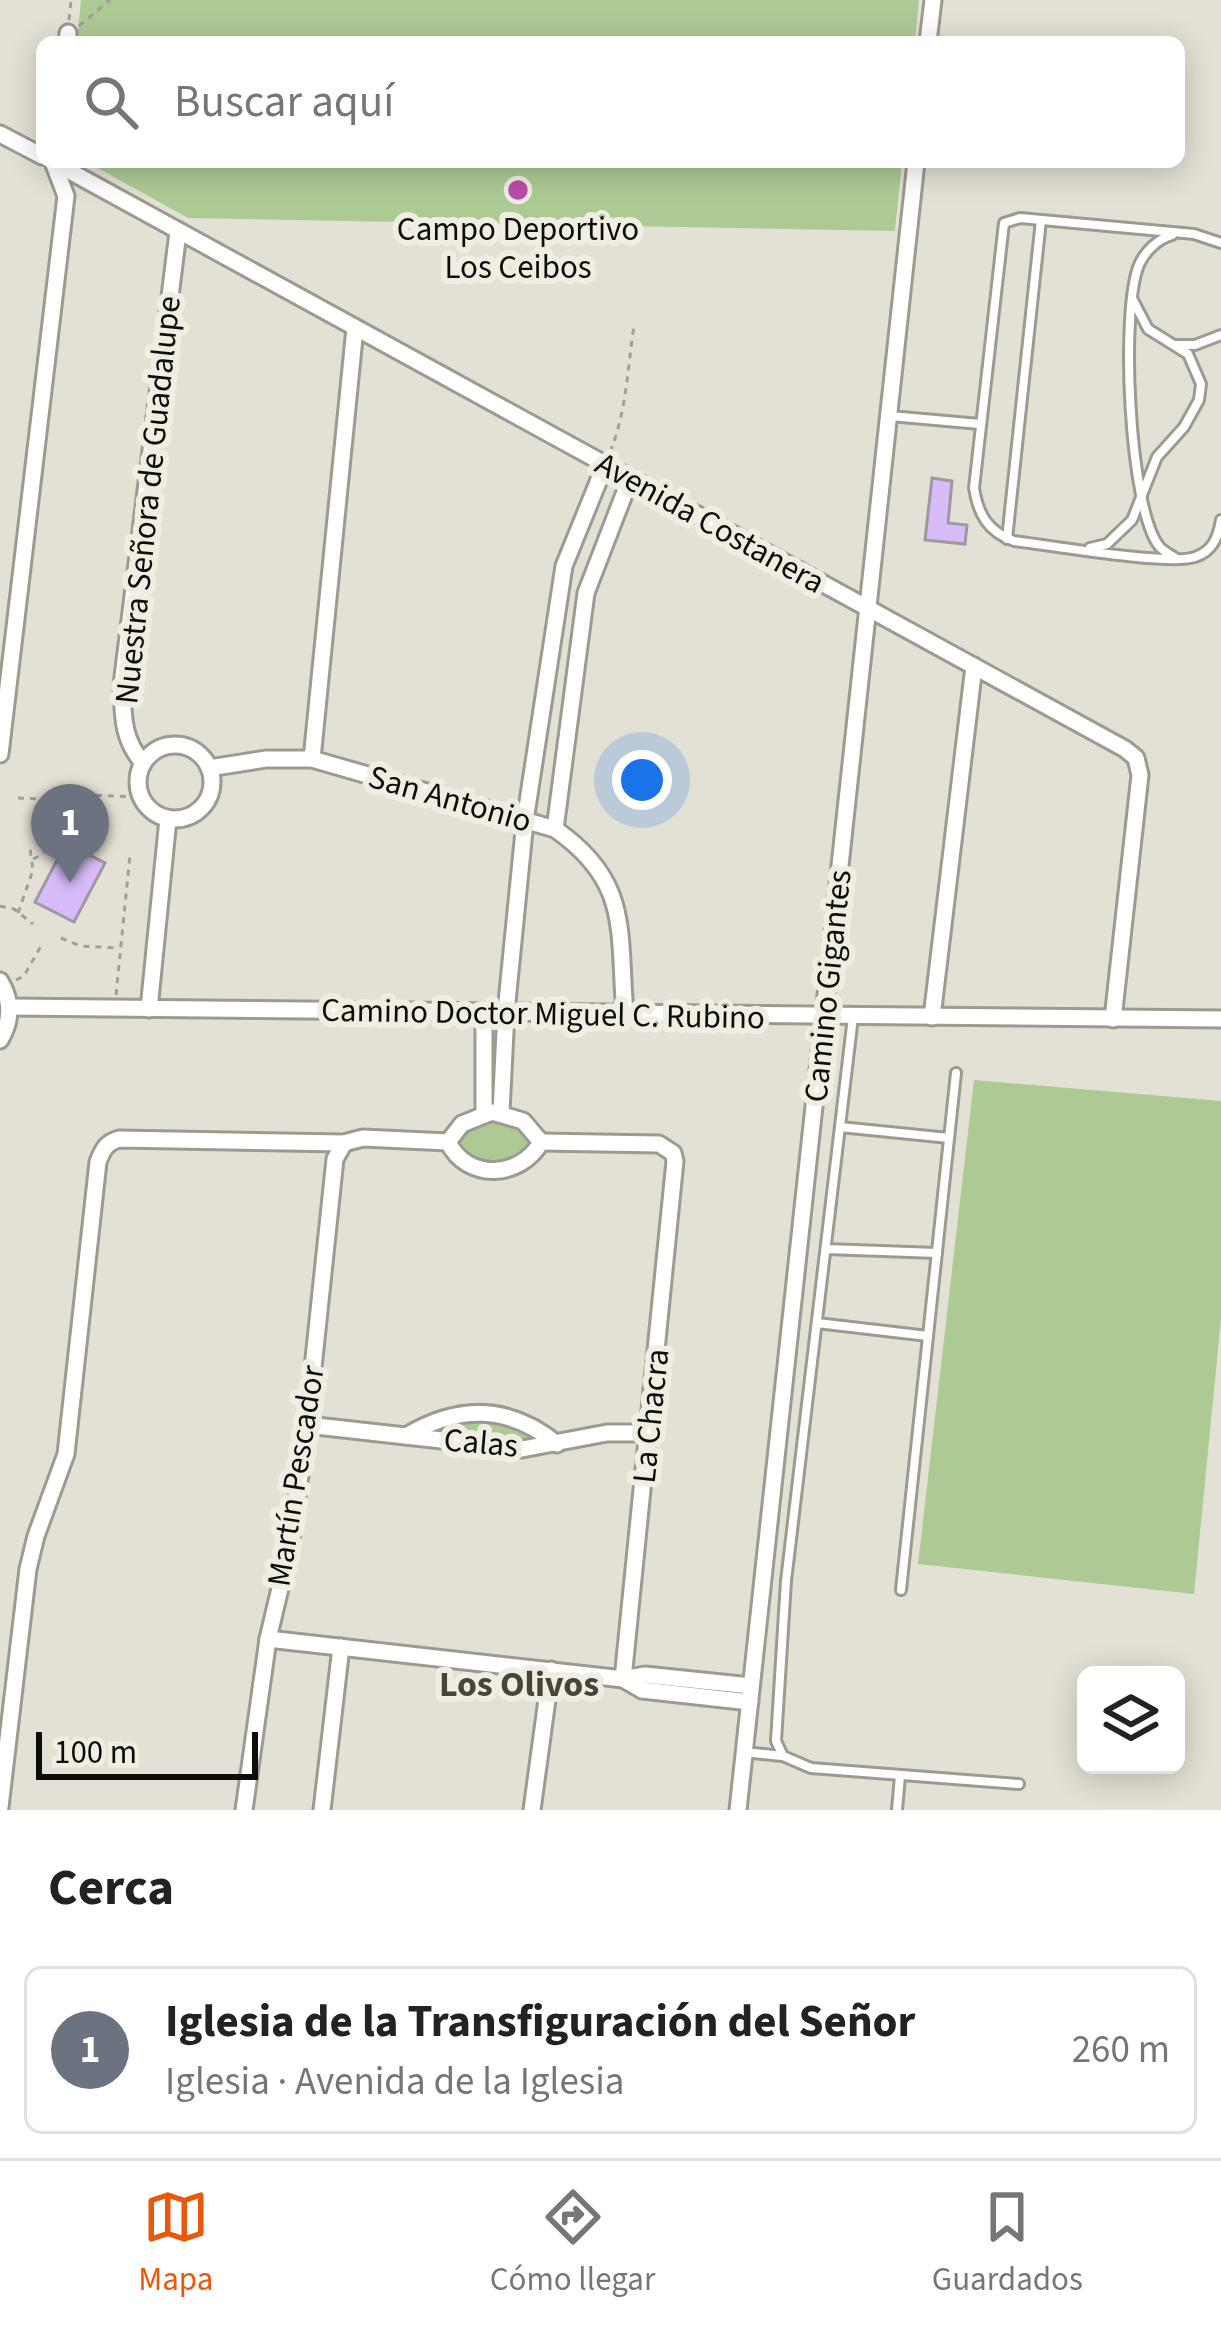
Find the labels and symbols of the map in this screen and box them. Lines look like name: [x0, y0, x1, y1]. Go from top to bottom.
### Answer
marker: Campo Deportivo Los Ceibos: [505, 177, 531, 203]
place label: Campo Deportivo Los Ceibos: [397, 206, 639, 291]
street label: Nuestra Señora de Guadalupe: [103, 294, 193, 706]
street label: Avenida Costanera: [587, 440, 833, 606]
your location: [612, 750, 672, 810]
street label: San Antonio: [363, 753, 537, 845]
pin: 1: [31, 784, 109, 883]
street label: Camino Gigantes: [792, 867, 864, 1105]
street label: Camino Doctor Miguel C. Rubino: [321, 987, 765, 1041]
street label: La Chacra: [621, 1346, 681, 1486]
street label: Martín Pescador: [255, 1362, 337, 1590]
street label: Calas: [442, 1416, 520, 1470]
district label: Los Olivos: [439, 1659, 599, 1710]
scale bar: [36, 1726, 258, 1779]

